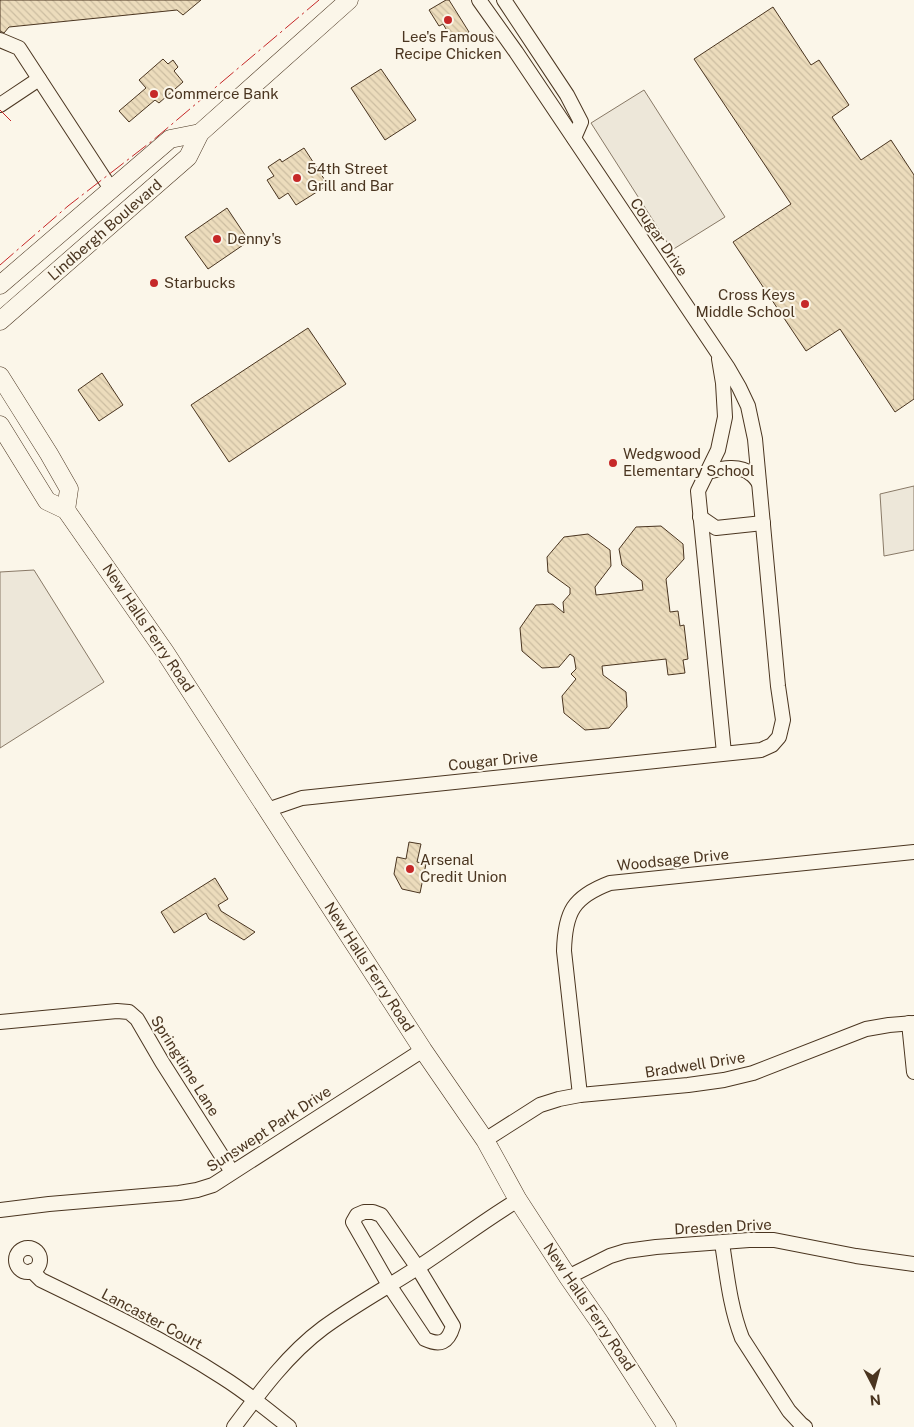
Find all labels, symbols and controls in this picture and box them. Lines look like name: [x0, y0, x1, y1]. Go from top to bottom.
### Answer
marker: Lee's Famous Recipe Chicken: [442, 14, 454, 26]
place label: Lee's Famous Recipe Chicken: [394, 28, 502, 62]
place label: Commerce Bank: [164, 85, 279, 102]
marker: Commerce Bank: [148, 88, 160, 100]
place label: 54th Street Grill and Bar: [307, 160, 394, 194]
marker: 54th Street Grill and Bar: [291, 172, 303, 184]
street label: Lindbergh Boulevard: [44, 176, 165, 284]
street label: Cougar Drive: [627, 195, 692, 279]
place label: Denny's: [227, 230, 281, 247]
marker: Denny's: [211, 233, 223, 245]
place label: Starbucks: [164, 274, 235, 291]
marker: Starbucks: [148, 277, 160, 289]
place label: Cross Keys Middle School: [696, 286, 795, 320]
marker: Cross Keys Middle School: [799, 298, 811, 310]
place label: Wedgwood Elementary School: [623, 445, 755, 479]
marker: Wedgwood Elementary School: [607, 457, 619, 469]
street label: New Halls Ferry Road: [99, 560, 198, 695]
street label: Cougar Drive: [447, 747, 539, 774]
street label: Woodsage Drive: [616, 845, 730, 874]
place label: Arsenal Credit Union: [420, 851, 507, 885]
marker: Arsenal Credit Union: [404, 863, 416, 875]
street label: New Halls Ferry Road: [321, 899, 418, 1035]
street label: Springtime Lane: [148, 1012, 223, 1119]
street label: Bradwell Drive: [644, 1048, 746, 1081]
street label: Sunswept Park Drive: [203, 1082, 334, 1175]
street label: Dresden Drive: [674, 1215, 772, 1238]
street label: New Halls Ferry Road: [540, 1239, 639, 1374]
street label: Lancaster Court: [99, 1285, 206, 1352]
north arrow: [849, 1362, 899, 1412]
text: N: [869, 1391, 882, 1408]

